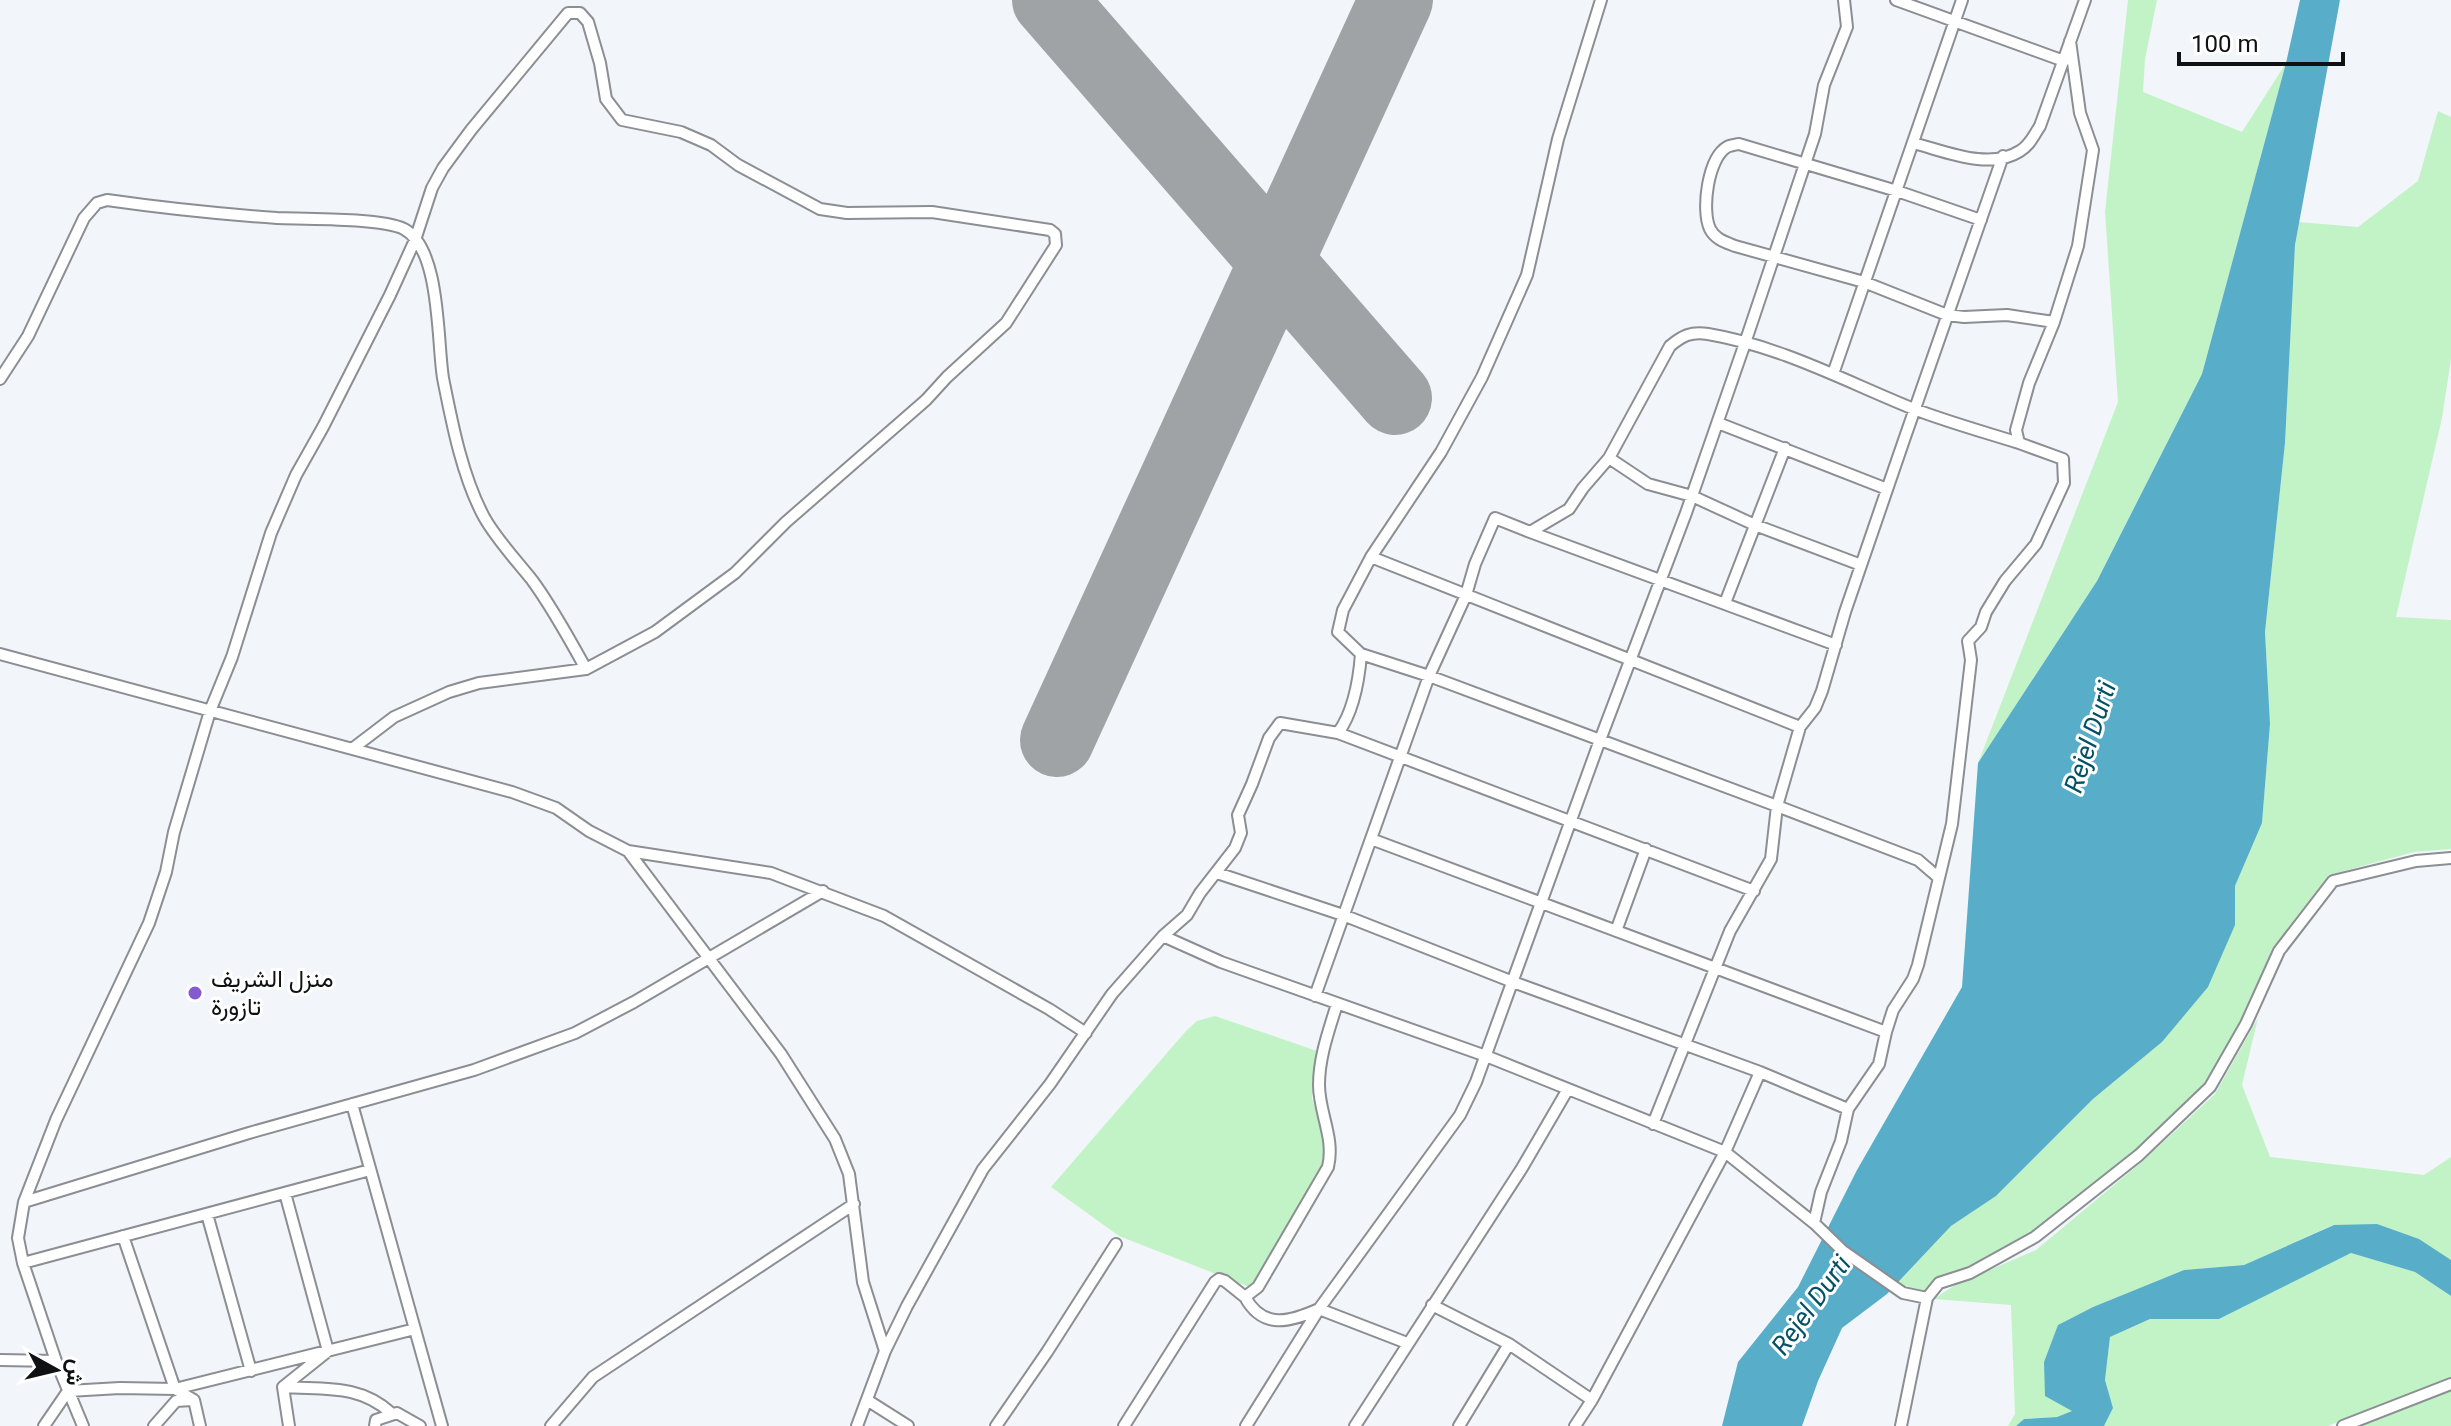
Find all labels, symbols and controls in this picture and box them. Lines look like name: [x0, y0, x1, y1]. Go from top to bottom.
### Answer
scale bar: [2179, 16, 2343, 66]
text: 100 m: [2191, 30, 2258, 58]
water label: Rejel Durti: [2058, 677, 2122, 796]
place label: منزل الشريف تازورة: [211, 965, 334, 1022]
marker: منزل الشريف تازورة: [186, 984, 204, 1002]
water label: Rejel Durti: [1765, 1249, 1857, 1360]
north arrow: [16, 1330, 96, 1410]
text: ش: [60, 1358, 90, 1388]

